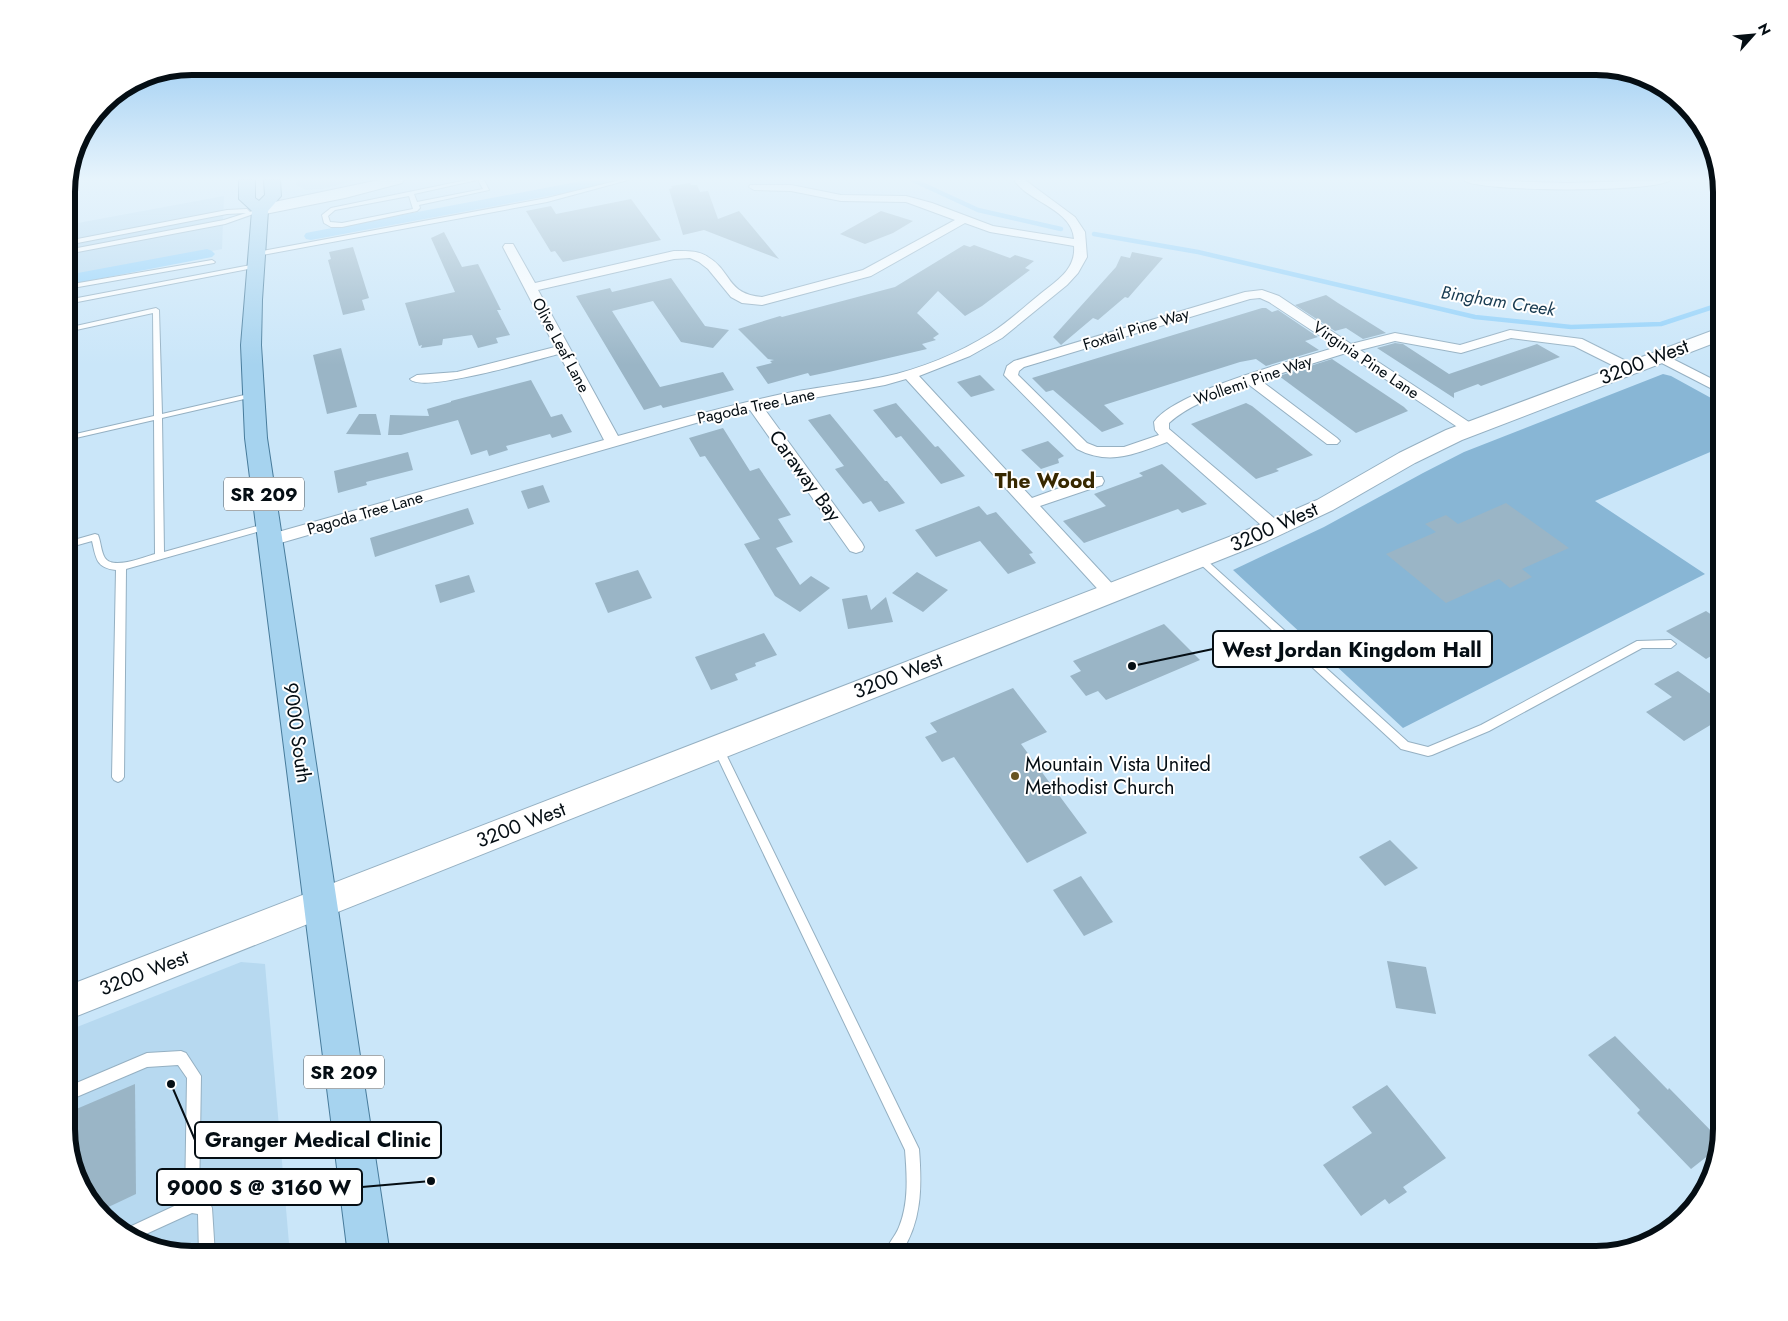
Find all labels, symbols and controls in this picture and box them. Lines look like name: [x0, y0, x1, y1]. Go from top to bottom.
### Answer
north arrow: [1728, 10, 1778, 60]
text: N: [1753, 20, 1776, 39]
water label: Bingham Creek: [1439, 279, 1558, 323]
street label: Olive Leaf Lane: [526, 294, 596, 396]
street label: Foxtail Pine Way: [1080, 302, 1193, 356]
street label: Virginia Pine Lane: [1308, 316, 1424, 404]
street label: 3200 West: [1595, 332, 1693, 392]
street label: Wollemi Pine Way: [1191, 349, 1316, 411]
street label: Pagoda Tree Lane: [695, 382, 817, 430]
street label: Caraway Bay: [762, 424, 848, 528]
district label: The Wood: [995, 466, 1095, 496]
road number: SR 209: [224, 478, 304, 510]
street label: Pagoda Tree Lane: [304, 485, 426, 541]
street label: 3200 West: [1225, 495, 1323, 559]
callout: West Jordan Kingdom Hall: [1213, 631, 1492, 667]
text: West Jordan Kingdom Hall: [1222, 635, 1482, 665]
street label: 3200 West: [849, 646, 947, 706]
street label: 9000 South: [276, 681, 318, 785]
place label: Mountain Vista United Methodist Church: [1025, 750, 1211, 802]
marker: Mountain Vista United Methodist Church: [1009, 770, 1021, 782]
street label: 3200 West: [472, 795, 570, 855]
street label: 3200 West: [95, 943, 193, 1003]
road number: SR 209: [304, 1056, 384, 1088]
callout: Granger Medical Clinic: [195, 1122, 441, 1158]
text: Granger Medical Clinic: [205, 1125, 431, 1155]
callout: 9000 S @ 3160 W: [157, 1169, 362, 1205]
text: 9000 S @ 3160 W: [167, 1173, 352, 1203]

